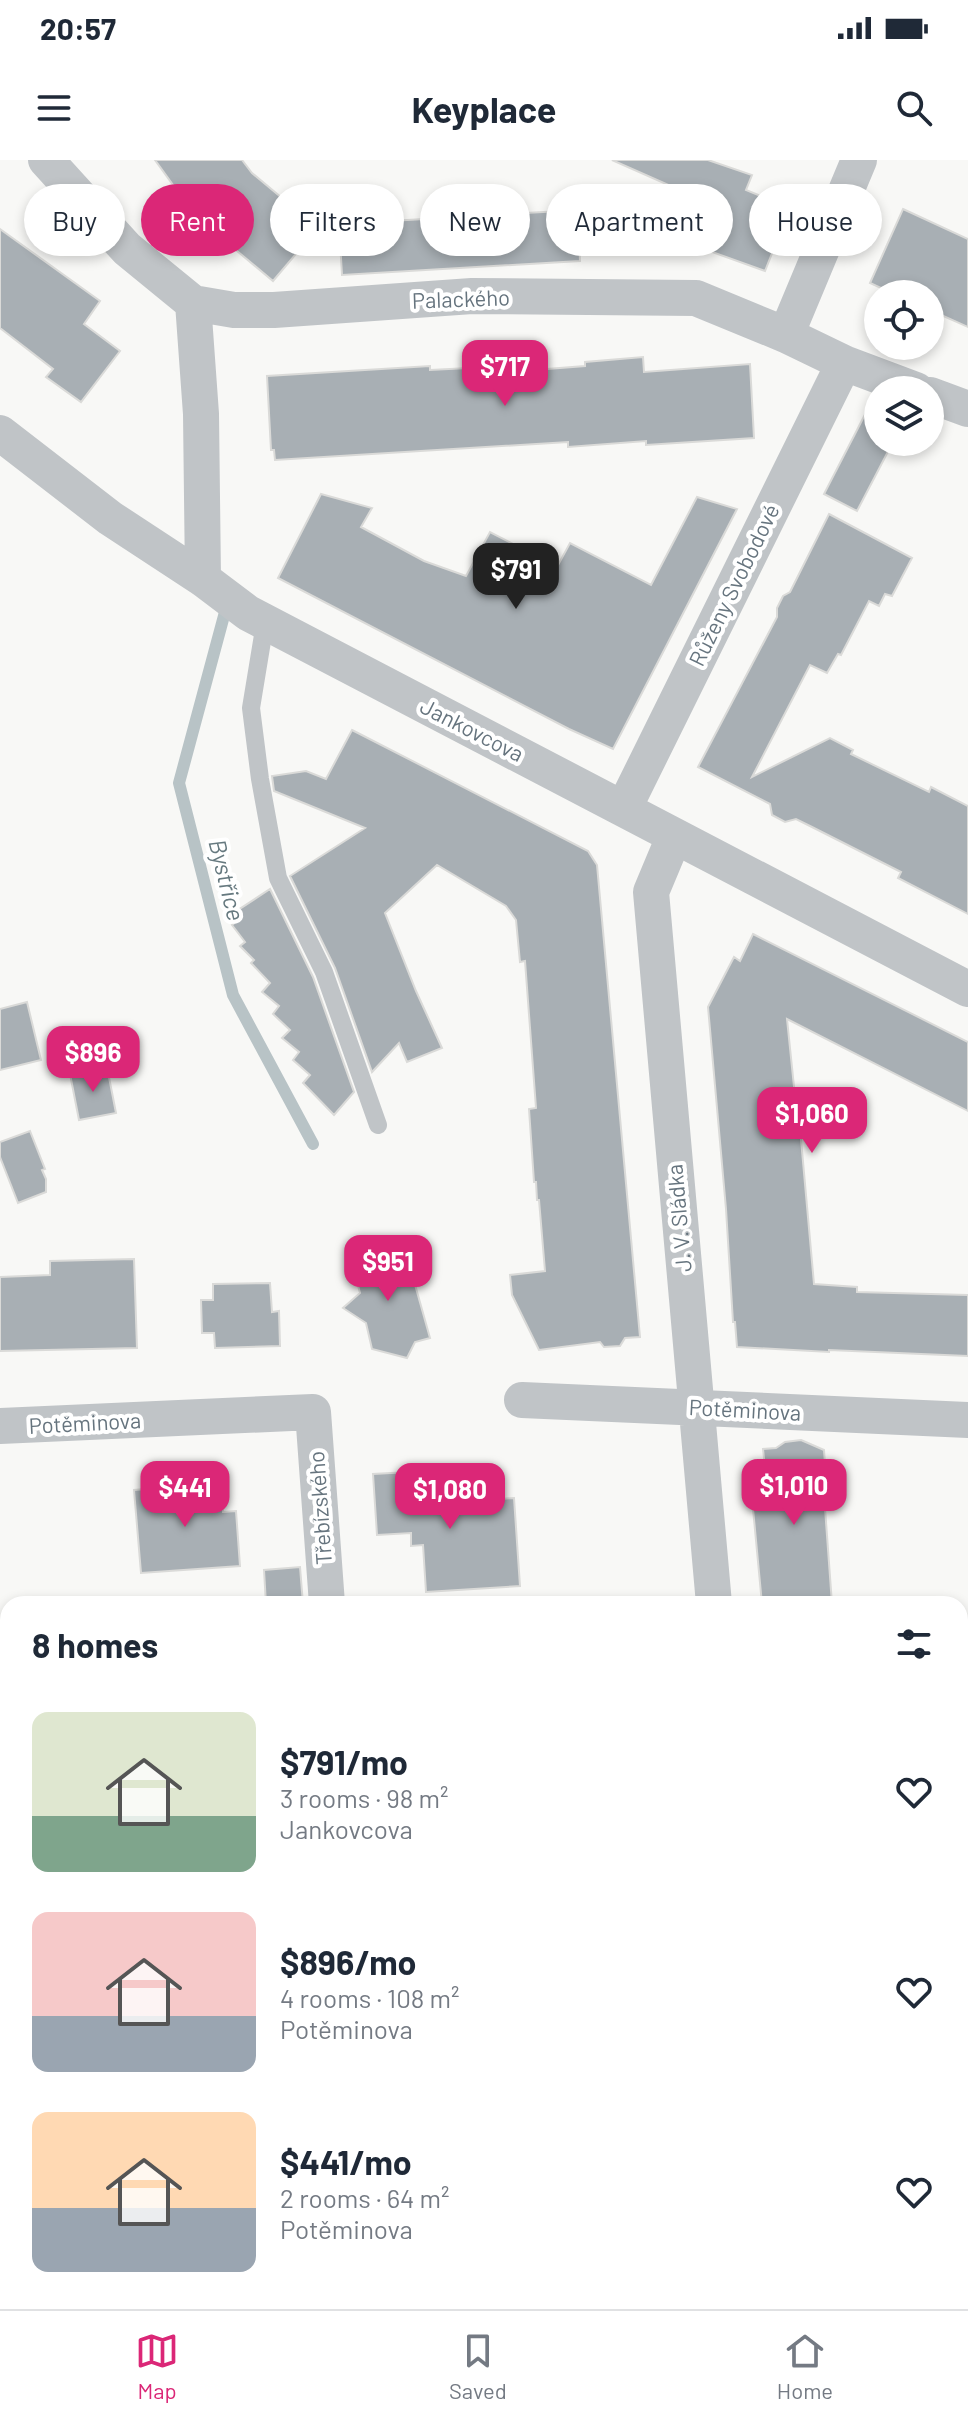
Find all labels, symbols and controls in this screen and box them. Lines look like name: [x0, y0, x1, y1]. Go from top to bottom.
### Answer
text: 20:57: [40, 10, 116, 46]
icon: menu: [32, 86, 76, 130]
icon: search: [892, 86, 936, 130]
text: Keyplace: [411, 87, 557, 130]
chip: Buy: [24, 184, 125, 256]
chip: Rent: [141, 184, 254, 256]
chip: Filters: [270, 184, 404, 256]
chip: New: [420, 184, 530, 256]
chip: Apartment: [546, 184, 733, 256]
chip: House: [749, 184, 882, 256]
map controls: [864, 280, 944, 456]
button: locate: [864, 280, 944, 360]
street label: Palackého: [412, 283, 510, 313]
pin: $717: [458, 340, 552, 408]
text: $717: [480, 350, 530, 381]
button: layers: [864, 376, 944, 456]
street label: Růženy Svobodové: [683, 499, 784, 670]
pin: $791: [469, 543, 563, 611]
text: $791: [491, 553, 541, 584]
street label: Jankovcova: [416, 692, 528, 766]
water label: Bystřice: [203, 836, 252, 923]
pin: $896: [46, 1026, 140, 1094]
text: $896: [65, 1036, 121, 1067]
pin: $1,060: [747, 1087, 877, 1155]
text: $1,060: [775, 1097, 849, 1128]
street label: J. V. Sládka: [660, 1163, 696, 1273]
pin: $951: [341, 1235, 435, 1303]
text: $951: [362, 1245, 414, 1276]
street label: Potěminova: [688, 1393, 802, 1425]
street label: Potěminova: [28, 1406, 142, 1438]
street label: Třebízského: [302, 1450, 336, 1566]
pin: $1,010: [729, 1459, 859, 1527]
pin: $441: [138, 1461, 232, 1529]
pin: $1,080: [385, 1463, 515, 1531]
text: $1,010: [760, 1469, 828, 1500]
text: $441: [158, 1471, 212, 1502]
text: $1,080: [413, 1473, 487, 1504]
icon: filters: [892, 1622, 936, 1666]
text: 8 homes: [32, 1624, 158, 1665]
text: $791/mo: [280, 1741, 408, 1782]
icon: home: [96, 1744, 192, 1840]
icon: heart: [892, 1770, 936, 1814]
text: 3 rooms · 98 m²: [280, 1782, 448, 1813]
text: Jankovcova: [280, 1813, 413, 1844]
text: $896/mo: [280, 1941, 416, 1982]
icon: home: [96, 1944, 192, 2040]
icon: heart: [892, 1970, 936, 2014]
text: 4 rooms · 108 m²: [280, 1982, 460, 2013]
text: Potěminova: [280, 2013, 413, 2044]
text: $441/mo: [280, 2141, 412, 2182]
icon: home: [96, 2144, 192, 2240]
icon: heart: [892, 2170, 936, 2214]
text: 2 rooms · 64 m²: [280, 2182, 450, 2213]
text: Potěminova: [280, 2213, 413, 2244]
tab: Map: [135, 2329, 179, 2403]
tab: Saved: [449, 2329, 507, 2403]
tab: Home: [777, 2329, 833, 2403]

